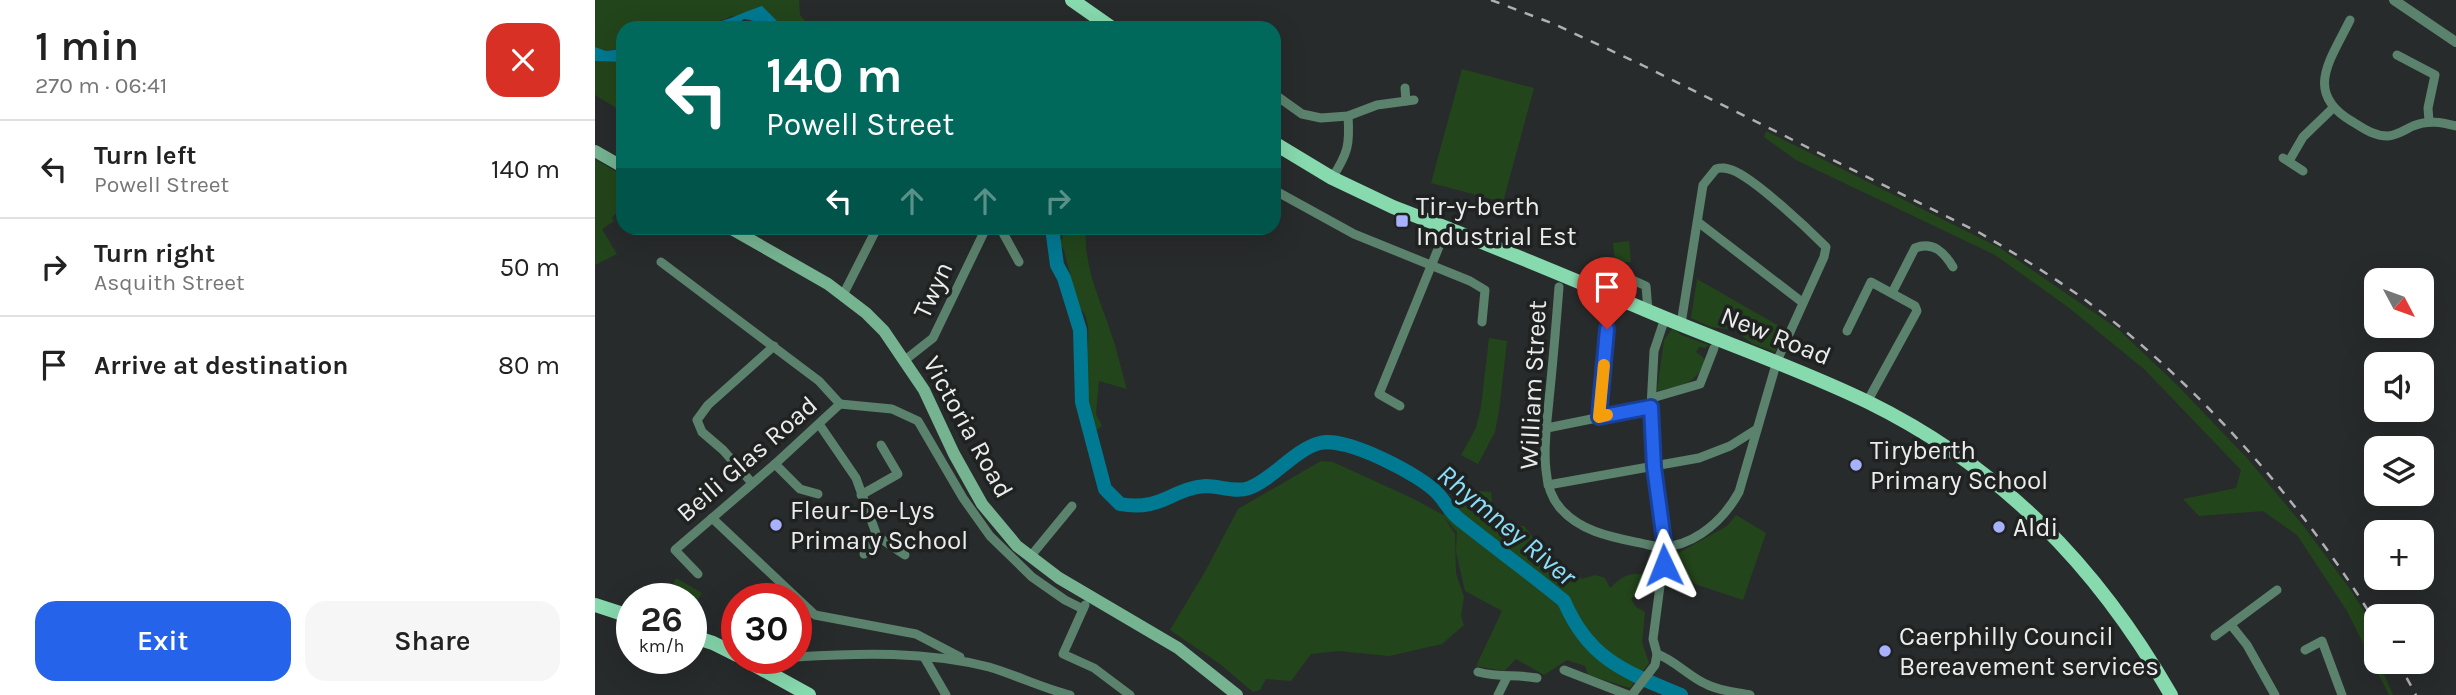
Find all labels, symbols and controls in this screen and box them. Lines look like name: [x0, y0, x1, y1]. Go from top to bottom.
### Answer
text: 1 min: [35, 21, 139, 71]
button: close: [486, 23, 560, 97]
text: 140 m: [766, 47, 903, 104]
icon: left: [651, 49, 742, 140]
text: 270 m · 06:41: [35, 72, 167, 99]
text: Powell Street: [766, 106, 954, 143]
text: Turn left: [94, 140, 196, 171]
icon: left: [35, 150, 73, 188]
text: 140 m: [491, 154, 560, 185]
text: Powell Street: [94, 171, 229, 198]
icon: left: [820, 182, 858, 220]
icon: ahead: [893, 182, 931, 220]
icon: ahead: [966, 182, 1004, 220]
icon: right: [1039, 182, 1077, 220]
place label: Tir-y-berth Industrial Est: [1416, 191, 1577, 252]
marker: Tir-y-berth Industrial Est: [1394, 213, 1410, 229]
text: Turn right: [94, 238, 215, 269]
icon: right: [35, 248, 73, 286]
text: 50 m: [499, 252, 560, 283]
street label: Twyn: [906, 257, 960, 323]
pin: [1577, 257, 1637, 329]
icon: arrive: [1588, 268, 1626, 306]
north arrow: [2364, 268, 2434, 338]
map controls: [2364, 268, 2434, 674]
text: Asquith Street: [94, 269, 245, 296]
street label: William Street: [1513, 299, 1553, 470]
street label: New Road: [1716, 300, 1836, 372]
icon: arrive: [35, 346, 73, 384]
text: Arrive at destination: [94, 350, 348, 381]
text: 80 m: [498, 350, 560, 381]
street label: Victoria Road: [916, 351, 1020, 503]
button: sound: [2364, 352, 2434, 422]
street label: Beili Glas Road: [670, 389, 824, 529]
place label: Tiryberth Primary School: [1870, 435, 2048, 496]
button: layers: [2364, 436, 2434, 506]
water label: Rhymney River: [1431, 457, 1584, 594]
marker: Tiryberth Primary School: [1848, 457, 1864, 473]
place label: Fleur-De-Lys Primary School: [790, 495, 968, 556]
place label: Aldi: [2013, 512, 2058, 543]
marker: Fleur-De-Lys Primary School: [768, 517, 784, 533]
marker: Aldi: [1991, 519, 2007, 535]
button: +: [2364, 520, 2434, 590]
position arrow: [1627, 528, 1701, 602]
speed limit sign: 30: [721, 583, 812, 674]
text: 26: [640, 599, 683, 640]
button: Exit: [35, 601, 291, 681]
button: Share: [305, 601, 560, 681]
button: −: [2364, 604, 2434, 674]
place label: Caerphilly Council Bereavement services: [1899, 621, 2159, 682]
text: km/h: [639, 635, 684, 657]
marker: Caerphilly Council Bereavement services: [1877, 643, 1893, 659]

